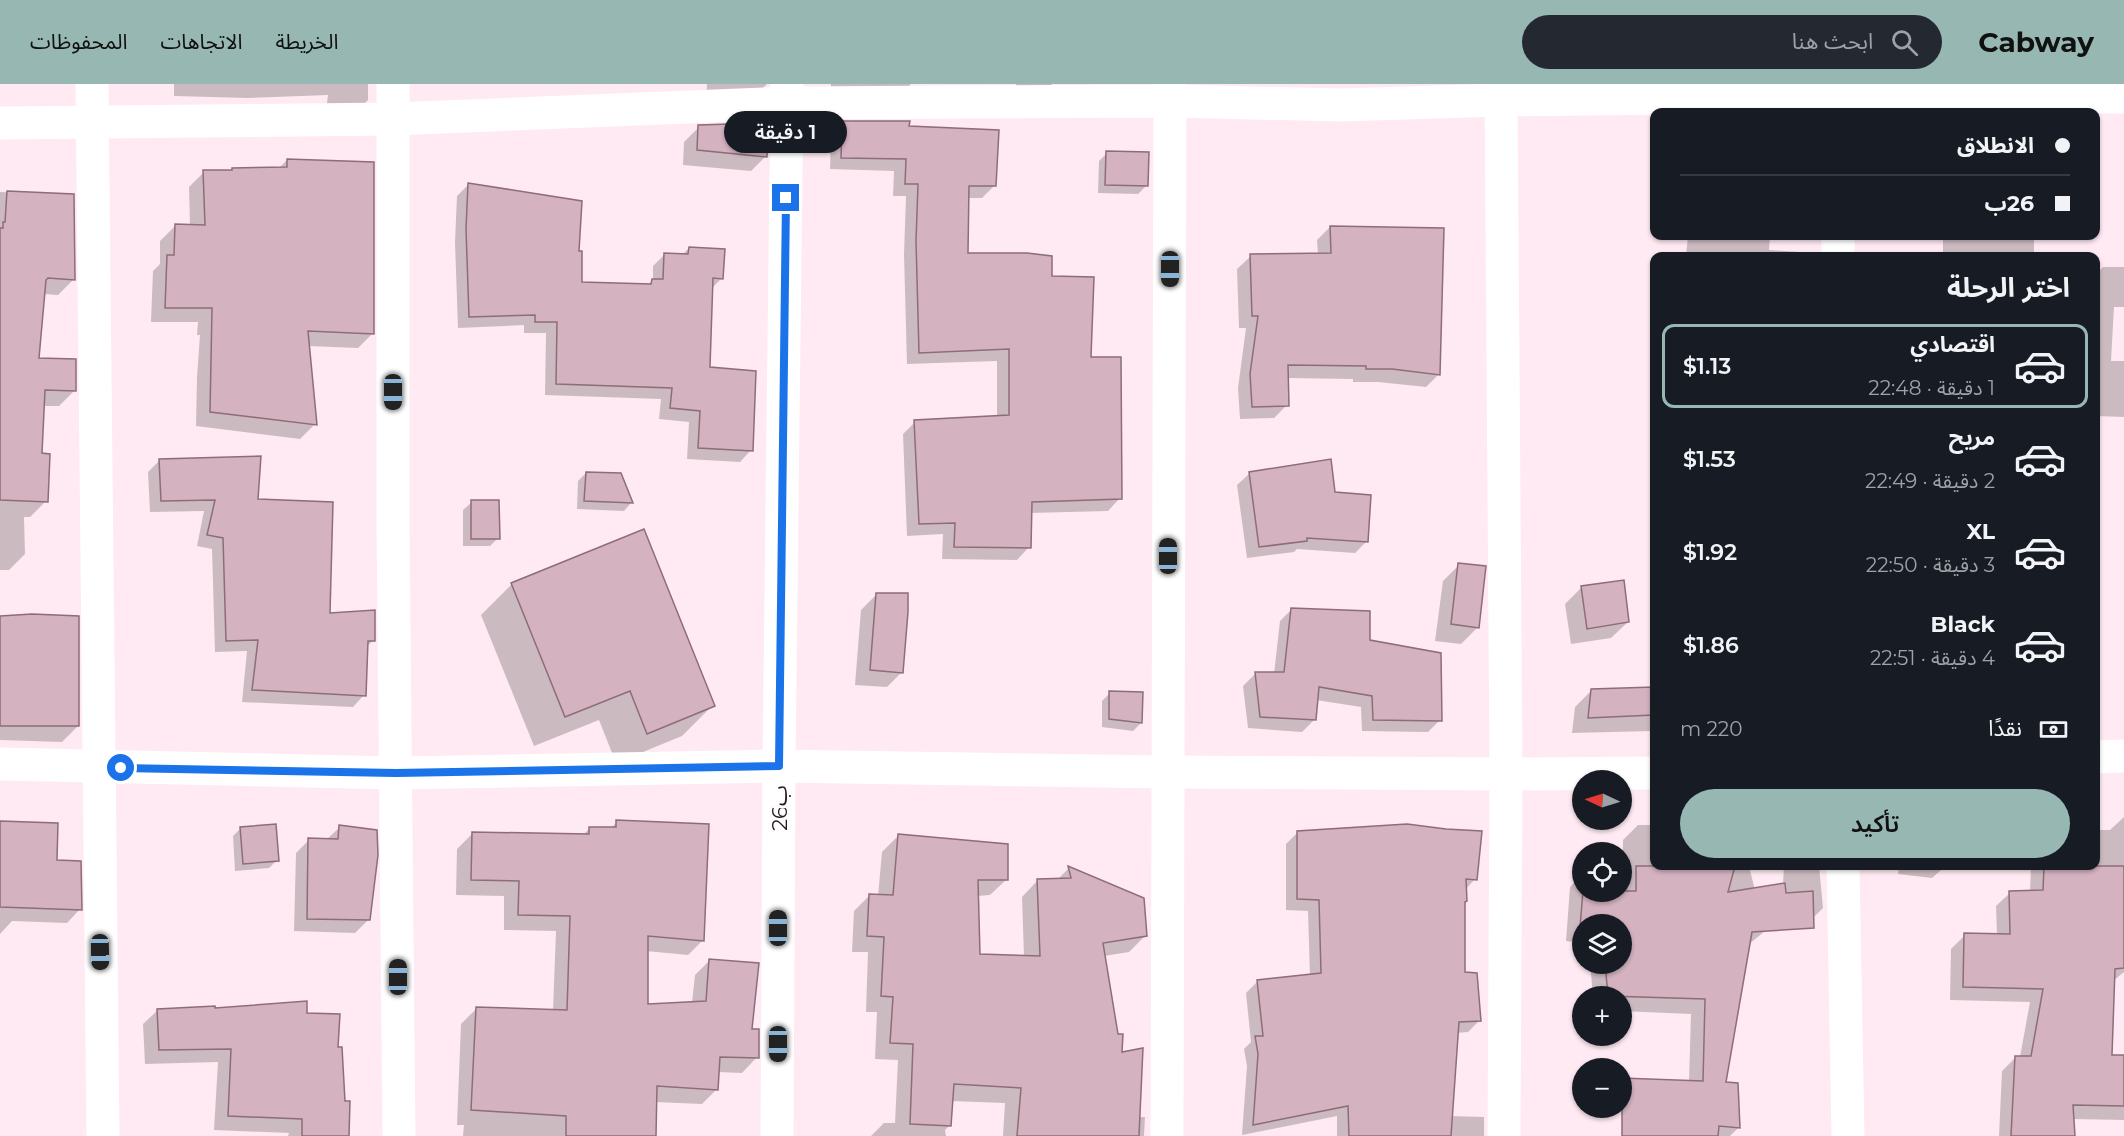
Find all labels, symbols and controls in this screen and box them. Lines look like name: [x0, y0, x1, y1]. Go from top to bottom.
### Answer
search box: [1522, 15, 1942, 69]
text: Cabway: [1978, 25, 2094, 59]
icon: search: [1888, 26, 1921, 59]
text: ابحث هنا: [1792, 28, 1873, 55]
text: المحفوظات: [30, 29, 127, 54]
text: الاتجاهات: [160, 29, 242, 54]
text: الخريطة: [275, 29, 338, 54]
callout: 1 دقيقة: [724, 111, 848, 153]
text: 1 دقيقة: [755, 120, 816, 144]
text: الانطلاق: [1957, 132, 2034, 159]
route end: [772, 184, 799, 211]
text: 26ب: [1984, 190, 2034, 217]
car: [1161, 251, 1179, 287]
text: اختر الرحلة: [1947, 271, 2070, 304]
text: اقتصادي: [1910, 331, 1995, 358]
icon: car: [2013, 339, 2067, 393]
text: $1.13: [1683, 353, 1731, 380]
car: [384, 374, 402, 410]
text: 1 دقيقة · 22:48: [1868, 376, 1995, 400]
text: مريح: [1949, 424, 1995, 451]
icon: car: [2013, 432, 2067, 486]
text: $1.53: [1683, 446, 1736, 473]
text: 2 دقيقة · 22:49: [1865, 469, 1995, 493]
text: XL: [1966, 518, 1995, 545]
icon: car: [2013, 525, 2067, 579]
car: [1159, 538, 1177, 574]
text: $1.92: [1683, 539, 1737, 566]
text: 3 دقيقة · 22:50: [1866, 553, 1995, 577]
text: Black: [1931, 611, 1995, 638]
icon: car: [2013, 618, 2067, 672]
text: $1.86: [1683, 632, 1739, 659]
text: 4 دقيقة · 22:51: [1870, 646, 1995, 670]
icon: cash: [2037, 713, 2070, 746]
text: نقدًا: [1988, 715, 2022, 742]
text: 220 m: [1680, 717, 1742, 741]
route start: [107, 754, 134, 781]
north arrow: [1572, 770, 1632, 830]
map controls: [1572, 770, 1632, 1118]
street label: 26ب: [767, 785, 792, 831]
button: تأكيد: [1680, 789, 2070, 858]
button: locate: [1572, 842, 1632, 902]
car: [769, 910, 787, 946]
button: layers: [1572, 914, 1632, 974]
car: [91, 934, 109, 970]
car: [389, 959, 407, 995]
button: +: [1572, 986, 1632, 1046]
car: [769, 1026, 787, 1062]
button: −: [1572, 1058, 1632, 1118]

